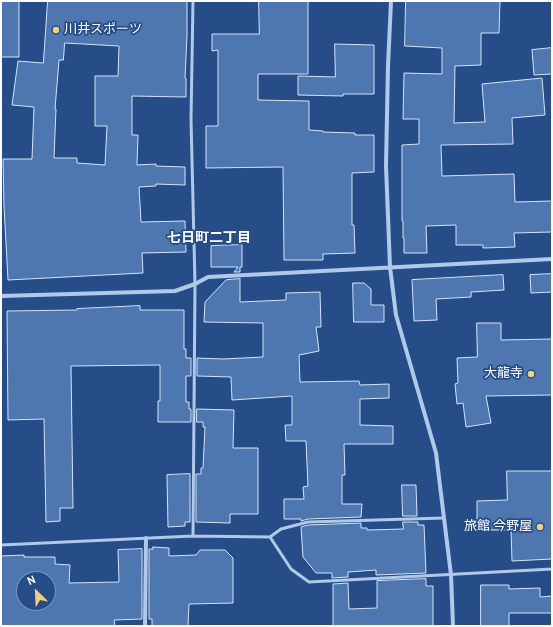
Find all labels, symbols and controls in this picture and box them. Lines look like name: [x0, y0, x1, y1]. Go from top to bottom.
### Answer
place label: 川井スポーツ: [64, 22, 142, 38]
marker: 川井スポーツ: [51, 25, 61, 35]
district label: 七日町二丁目: [167, 231, 251, 247]
place label: 大龍寺: [484, 366, 523, 382]
marker: 大龍寺: [526, 369, 536, 379]
place label: 旅館 今野屋: [464, 519, 532, 535]
marker: 旅館 今野屋: [535, 522, 545, 532]
north arrow: [16, 571, 56, 611]
text: N: [25, 573, 38, 589]

